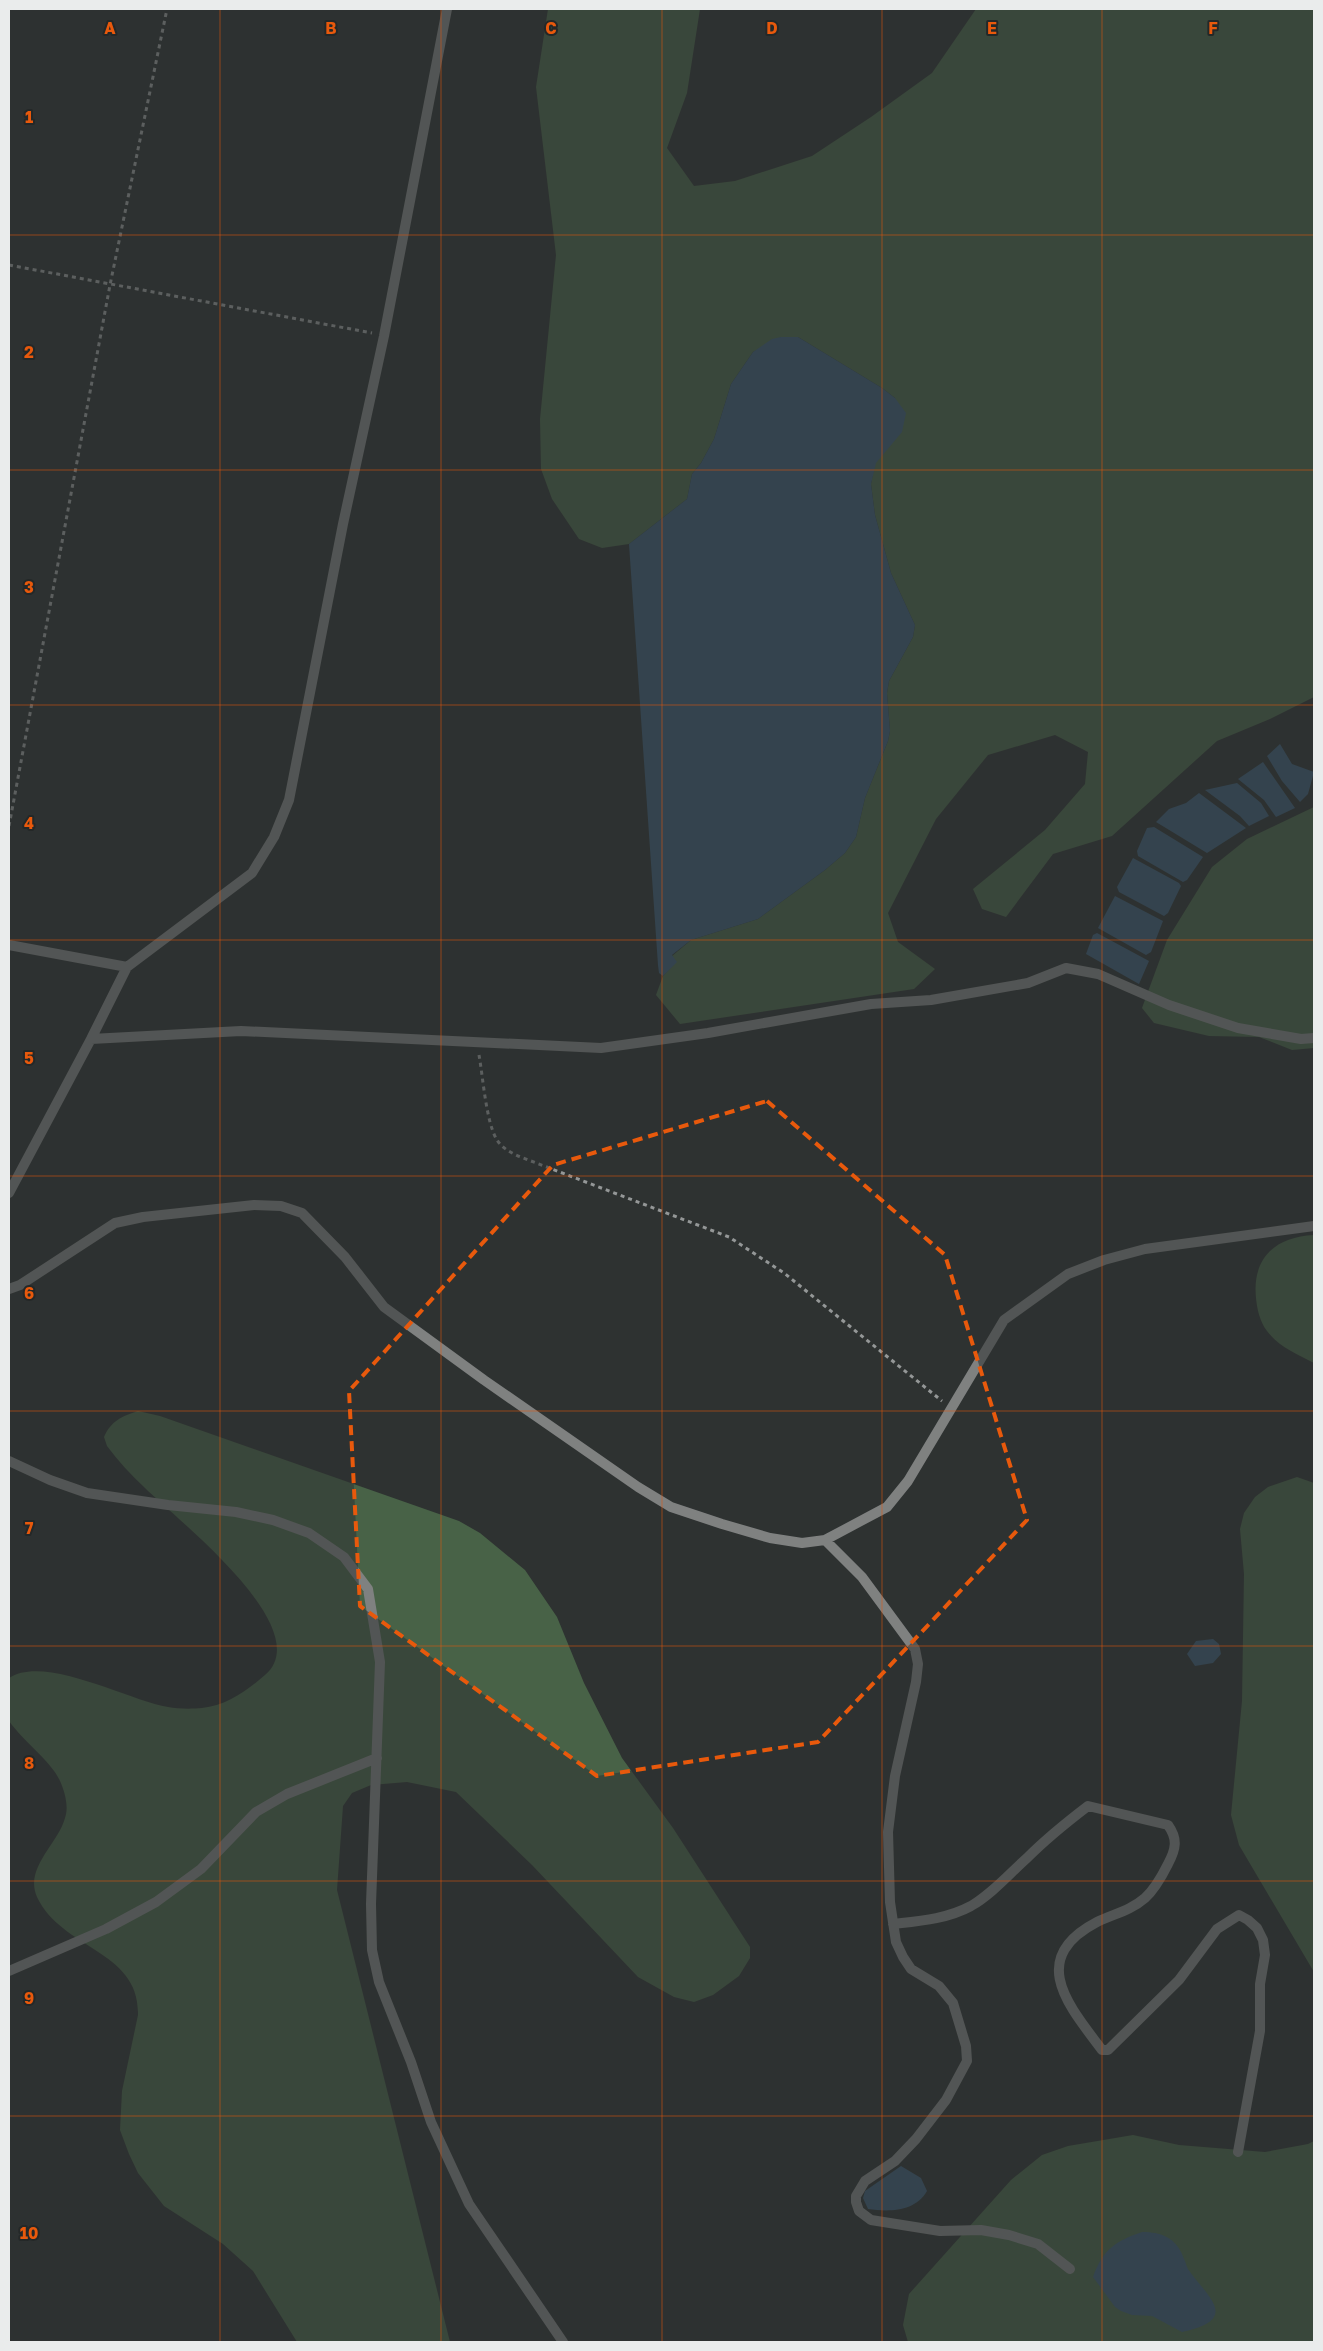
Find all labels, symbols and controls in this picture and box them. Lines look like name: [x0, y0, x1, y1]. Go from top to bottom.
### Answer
text: A: [104, 18, 116, 38]
text: B: [325, 18, 337, 38]
text: C: [545, 18, 557, 38]
text: D: [766, 18, 778, 38]
text: E: [987, 18, 997, 38]
text: F: [1208, 18, 1218, 38]
text: 1: [25, 107, 33, 127]
text: 2: [24, 342, 34, 362]
text: 3: [24, 577, 34, 597]
text: 4: [24, 813, 34, 833]
text: 5: [24, 1048, 34, 1068]
text: 6: [24, 1283, 34, 1303]
text: 7: [25, 1518, 34, 1538]
text: 8: [24, 1753, 34, 1773]
text: 9: [24, 1988, 34, 2008]
text: 10: [20, 2223, 38, 2243]

